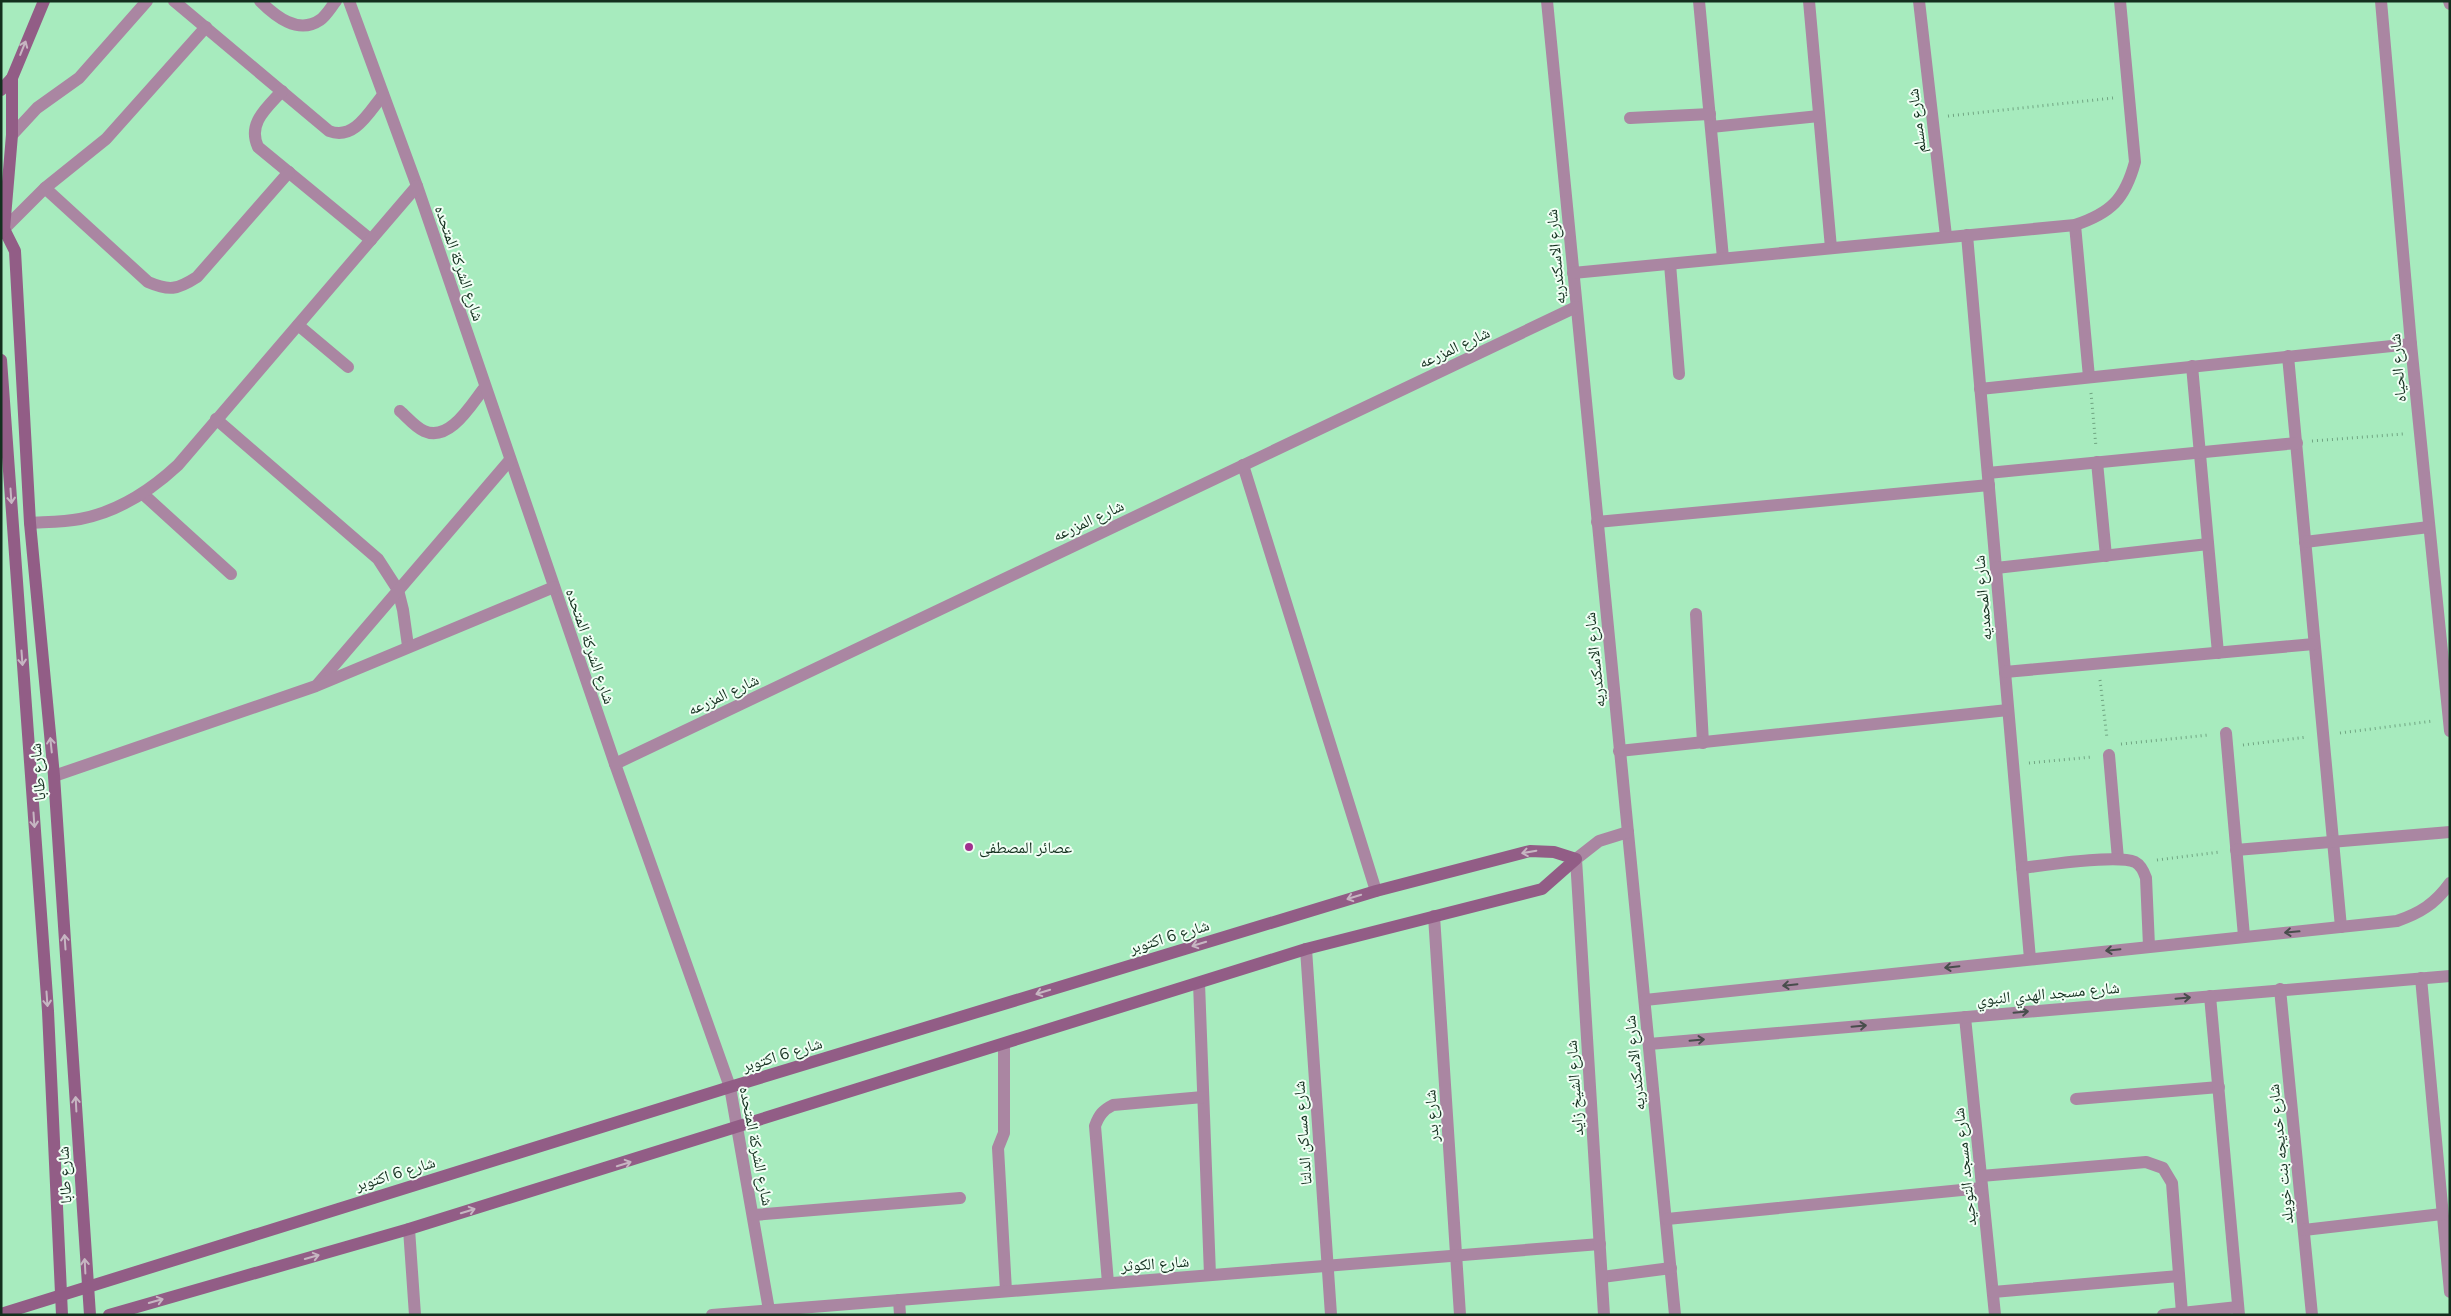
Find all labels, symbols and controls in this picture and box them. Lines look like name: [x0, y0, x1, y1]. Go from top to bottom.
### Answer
one-way arrow: [19, 41, 29, 56]
street label: شارع مسلم: [1902, 87, 1932, 154]
street label: شارع الشركة المتحده: [429, 202, 489, 324]
street label: شارع الاسكندريه: [1541, 208, 1571, 306]
street label: شارع المزرعه: [1415, 322, 1494, 374]
street label: شارع الحياه: [2384, 333, 2412, 403]
one-way arrow: [6, 487, 15, 503]
street label: شارع المزرعه: [1049, 495, 1128, 547]
street label: شارع المحمديه: [1968, 554, 1998, 642]
street label: شارع الشركة المتحده: [560, 585, 620, 707]
street label: شارع الاسكندريه: [1579, 611, 1611, 709]
one-way arrow: [18, 650, 27, 666]
street label: شارع المزرعه: [684, 669, 763, 721]
one-way arrow: [46, 737, 56, 753]
street label: شارع طابا: [25, 742, 51, 802]
one-way arrow: [29, 812, 38, 828]
place label: عصائر المصطفى: [979, 837, 1072, 859]
marker: عصائر المصطفى: [963, 841, 975, 853]
one-way arrow: [1521, 848, 1537, 858]
one-way arrow: [1347, 893, 1363, 903]
street label: شارع 6 اكتوبر: [1126, 914, 1212, 960]
one-way arrow: [2285, 927, 2301, 937]
one-way arrow: [61, 934, 70, 950]
one-way arrow: [1191, 940, 1207, 950]
one-way arrow: [2106, 945, 2122, 955]
one-way arrow: [1944, 962, 1960, 972]
street label: شارع مسجد الهدي النبوي: [1976, 977, 2121, 1012]
one-way arrow: [1782, 980, 1798, 989]
one-way arrow: [1036, 987, 1052, 997]
one-way arrow: [43, 991, 52, 1007]
one-way arrow: [2175, 993, 2191, 1003]
one-way arrow: [2013, 1007, 2029, 1016]
street label: شارع الاسكندريه: [1619, 1014, 1651, 1112]
one-way arrow: [1851, 1021, 1867, 1031]
street label: شارع 6 اكتوبر: [739, 1032, 825, 1078]
one-way arrow: [1689, 1035, 1705, 1045]
street label: شارع الشيخ زايد: [1561, 1039, 1589, 1137]
street label: شارع مساكن الدلتا: [1288, 1080, 1318, 1186]
street label: شارع خديجه بنت خويلد: [2263, 1083, 2299, 1225]
street label: شارع الشركة المتحده: [734, 1085, 778, 1208]
street label: شارع بدر: [1419, 1089, 1445, 1144]
one-way arrow: [71, 1096, 80, 1112]
street label: شارع مسجد التوحيد: [1948, 1107, 1982, 1227]
street label: شارع طابا: [53, 1146, 77, 1204]
street label: شارع 6 اكتوبر: [352, 1151, 438, 1197]
one-way arrow: [615, 1158, 631, 1168]
one-way arrow: [460, 1206, 476, 1216]
one-way arrow: [304, 1251, 320, 1261]
street label: شارع الكوثر: [1119, 1251, 1190, 1277]
one-way arrow: [81, 1258, 90, 1274]
one-way arrow: [148, 1296, 164, 1306]

